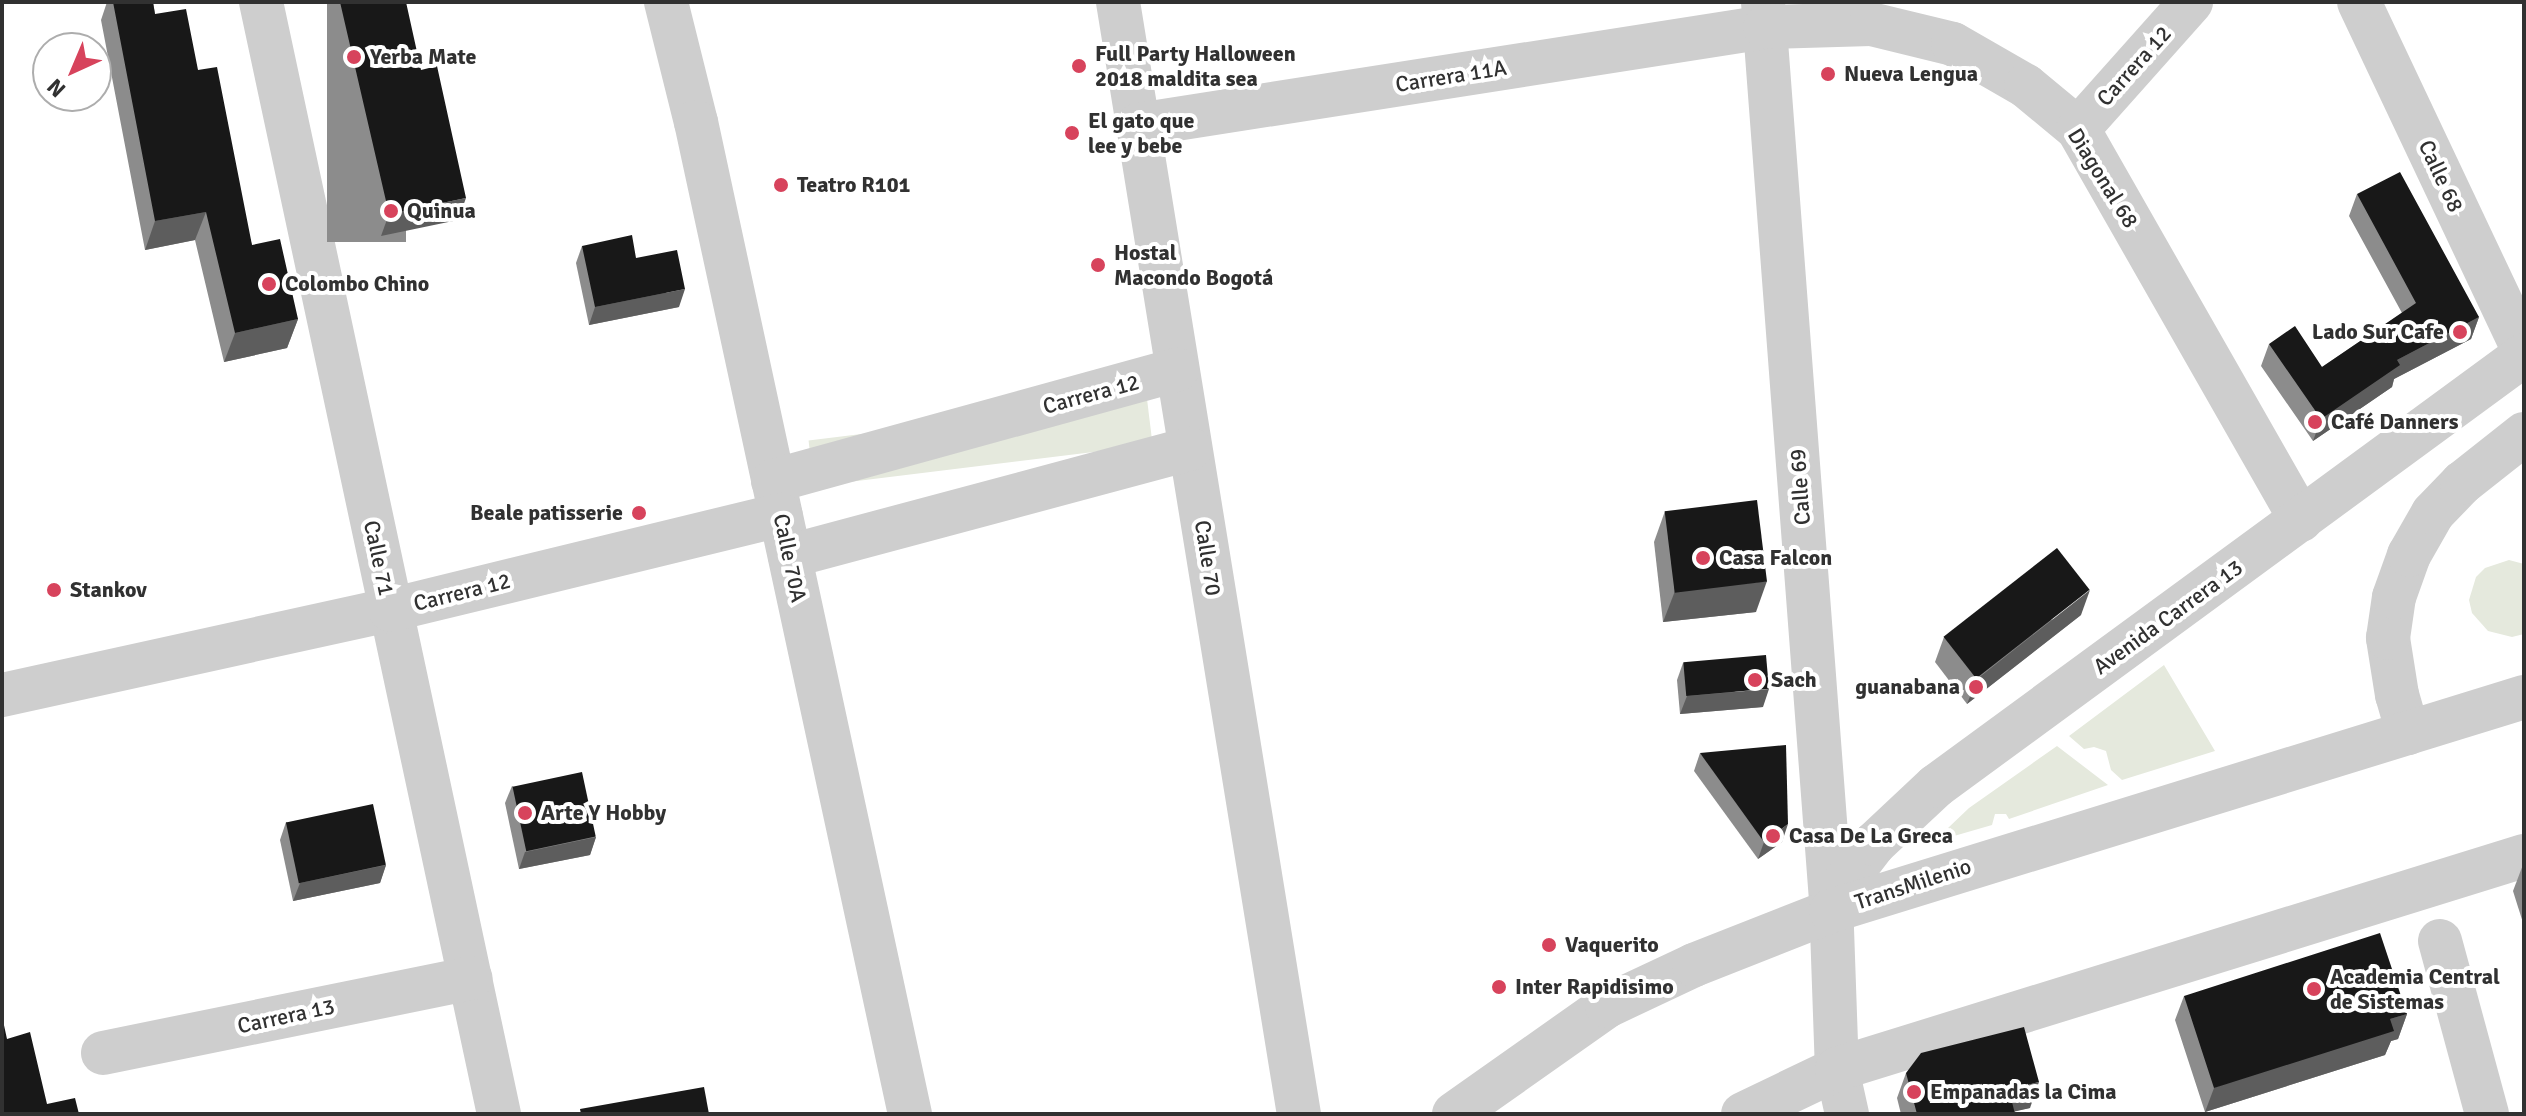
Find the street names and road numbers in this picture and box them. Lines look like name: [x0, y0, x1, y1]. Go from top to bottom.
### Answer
street label: Carrera 12: [2091, 20, 2177, 112]
street label: Carrera 11A: [1394, 54, 1508, 98]
street label: Diagonal 68: [2062, 123, 2144, 233]
street label: Calle 68: [2413, 136, 2469, 216]
street label: Carrera 12: [1040, 368, 1142, 420]
street label: Calle 69: [1784, 448, 1816, 526]
street label: Calle 70A: [768, 511, 812, 605]
street label: Calle 71: [358, 518, 400, 598]
street label: Calle 70: [1189, 518, 1227, 598]
street label: Avenida Carrera 13: [2088, 554, 2248, 680]
street label: Carrera 12: [411, 567, 513, 617]
street label: TransMilenio: [1851, 853, 1975, 915]
street label: Carrera 13: [235, 993, 337, 1039]

